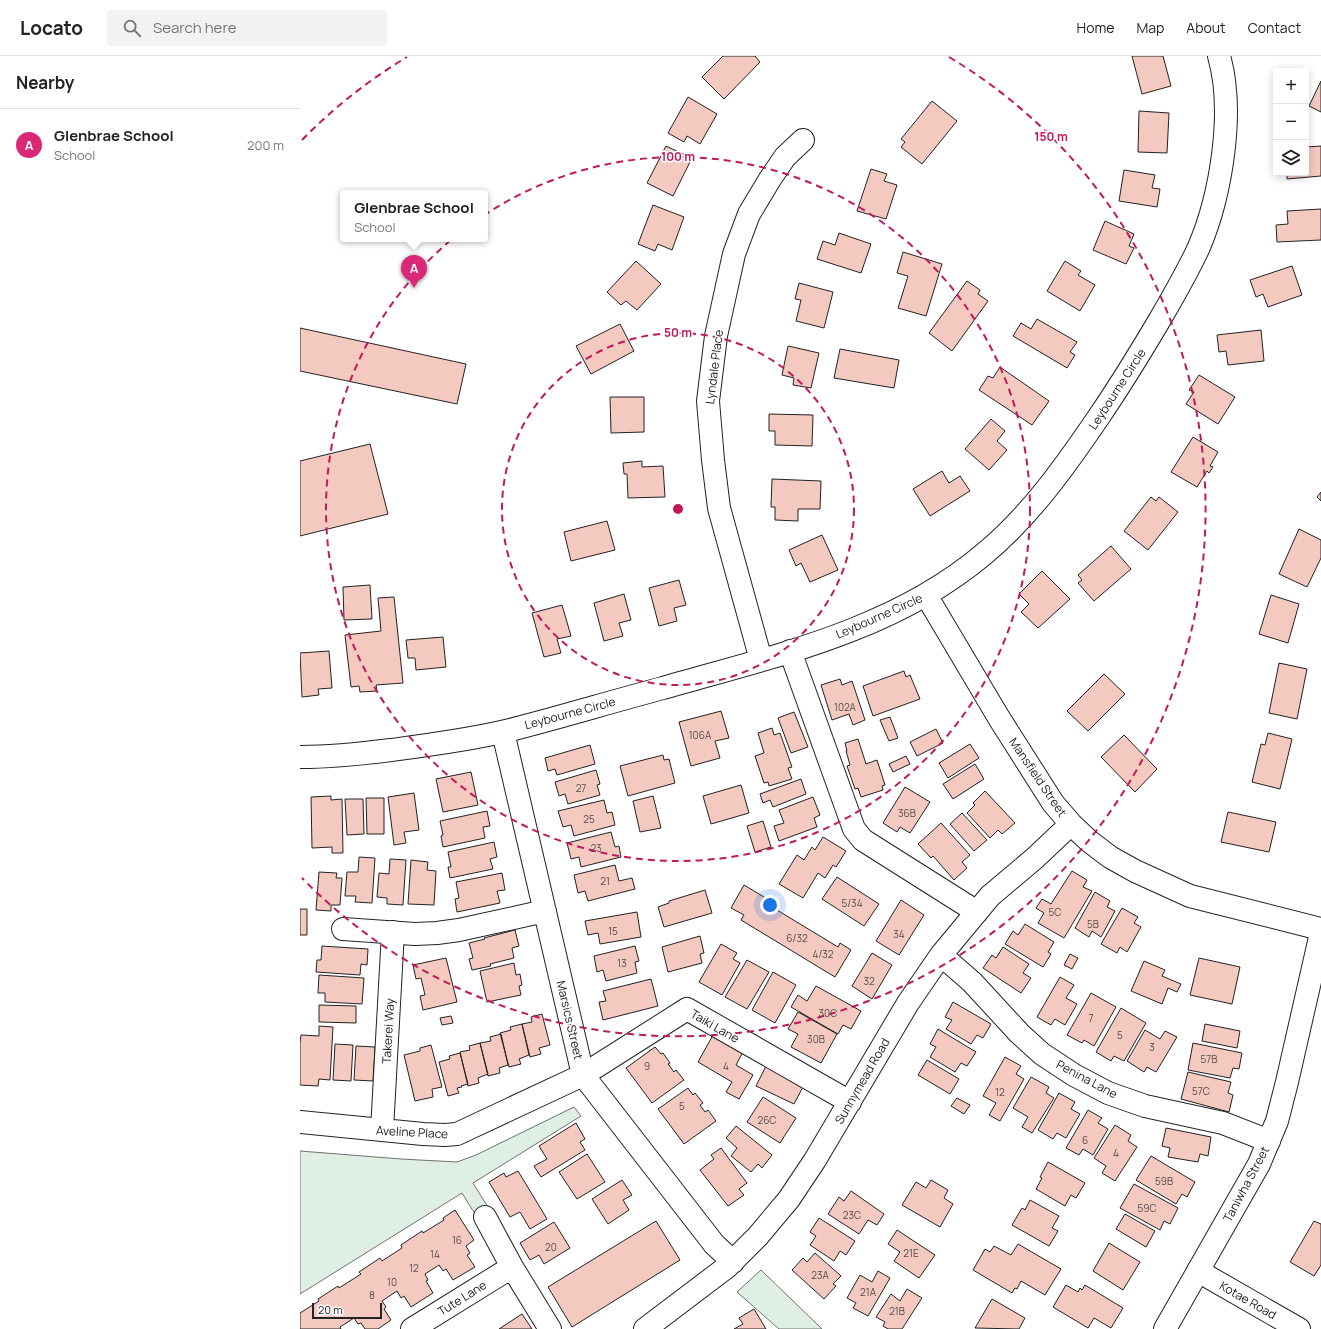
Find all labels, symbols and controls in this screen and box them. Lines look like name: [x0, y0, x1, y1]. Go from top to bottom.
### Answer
search box: [107, 10, 387, 46]
text: Locato: [20, 15, 83, 41]
icon: search: [121, 17, 143, 39]
text: Search here: [153, 17, 236, 38]
text: Home: [1077, 18, 1114, 37]
text: Map: [1136, 18, 1164, 37]
text: About: [1186, 18, 1226, 37]
text: Contact: [1248, 18, 1301, 37]
map controls: [1273, 68, 1309, 176]
button: +: [1273, 68, 1309, 104]
text: Nearby: [16, 71, 74, 94]
button: −: [1273, 104, 1309, 140]
text: Glenbrae School: [54, 125, 174, 146]
text: 150 m: [1034, 128, 1068, 145]
text: A: [25, 136, 33, 154]
text: 200 m: [247, 136, 284, 154]
button: layers: [1273, 140, 1309, 176]
text: School: [54, 146, 95, 164]
text: 100 m: [661, 148, 695, 165]
popup: [340, 190, 488, 242]
text: Glenbrae School: [354, 197, 474, 218]
text: School: [354, 218, 396, 236]
pin: A: [401, 255, 427, 288]
text: 50 m: [664, 324, 692, 341]
street label: Lyndale Place: [701, 329, 727, 405]
street label: Leybourne Circle: [1084, 345, 1150, 433]
centre of rings: [671, 502, 685, 516]
street label: Leybourne Circle: [833, 589, 925, 643]
street label: Leybourne Circle: [523, 693, 617, 733]
house number: 102A: [834, 700, 857, 714]
house number: 106A: [689, 728, 712, 742]
street label: Mansfield Street: [1005, 734, 1071, 820]
house number: 27: [576, 781, 586, 795]
house number: 36B: [898, 806, 916, 820]
house number: 25: [583, 812, 595, 826]
house number: 23: [590, 841, 602, 855]
house number: 21: [600, 874, 610, 888]
your location: [760, 895, 780, 915]
house number: 5/34: [841, 896, 863, 910]
house number: 5C: [1049, 905, 1061, 919]
house number: 5B: [1087, 917, 1099, 931]
house number: 15: [608, 924, 618, 938]
house number: 34: [893, 927, 905, 941]
house number: 6/32: [786, 931, 808, 945]
house number: 4/32: [812, 947, 834, 961]
house number: 13: [617, 956, 627, 970]
house number: 32: [863, 974, 875, 988]
street label: Marsics Street: [553, 979, 587, 1061]
street label: Takerei Way: [378, 997, 398, 1064]
street label: Taiki Lane: [687, 1005, 743, 1047]
house number: 30C: [819, 1006, 837, 1020]
house number: 7: [1088, 1011, 1094, 1025]
house number: 5: [1117, 1028, 1123, 1042]
house number: 30B: [807, 1032, 825, 1046]
street label: Sunnymead Road: [831, 1035, 893, 1127]
house number: 3: [1149, 1040, 1155, 1054]
house number: 57B: [1201, 1052, 1217, 1066]
street label: Penina Lane: [1053, 1056, 1121, 1102]
house number: 9: [644, 1059, 650, 1073]
house number: 4: [723, 1059, 729, 1073]
house number: 57C: [1192, 1084, 1210, 1098]
house number: 12: [995, 1085, 1005, 1099]
house number: 5: [679, 1099, 685, 1113]
house number: 26C: [757, 1113, 777, 1127]
street label: Aveline Place: [375, 1122, 449, 1142]
house number: 6: [1082, 1133, 1088, 1147]
street label: Taniwha Street: [1219, 1143, 1273, 1225]
house number: 4: [1113, 1146, 1119, 1160]
house number: 59B: [1155, 1174, 1173, 1188]
house number: 59C: [1137, 1201, 1157, 1215]
house number: 23C: [843, 1208, 861, 1222]
house number: 16: [452, 1233, 462, 1247]
house number: 20: [545, 1240, 557, 1254]
house number: 21E: [903, 1246, 919, 1260]
house number: 14: [430, 1247, 440, 1261]
house number: 12: [409, 1261, 419, 1275]
house number: 23A: [811, 1268, 829, 1282]
house number: 10: [387, 1275, 397, 1289]
street label: Tute Lane: [434, 1276, 490, 1320]
street label: Kotae Road: [1216, 1277, 1280, 1323]
house number: 21A: [860, 1285, 877, 1299]
house number: 8: [369, 1288, 375, 1302]
scale bar: [312, 1301, 382, 1320]
text: 20 m: [318, 1302, 343, 1317]
house number: 21B: [889, 1304, 905, 1318]

